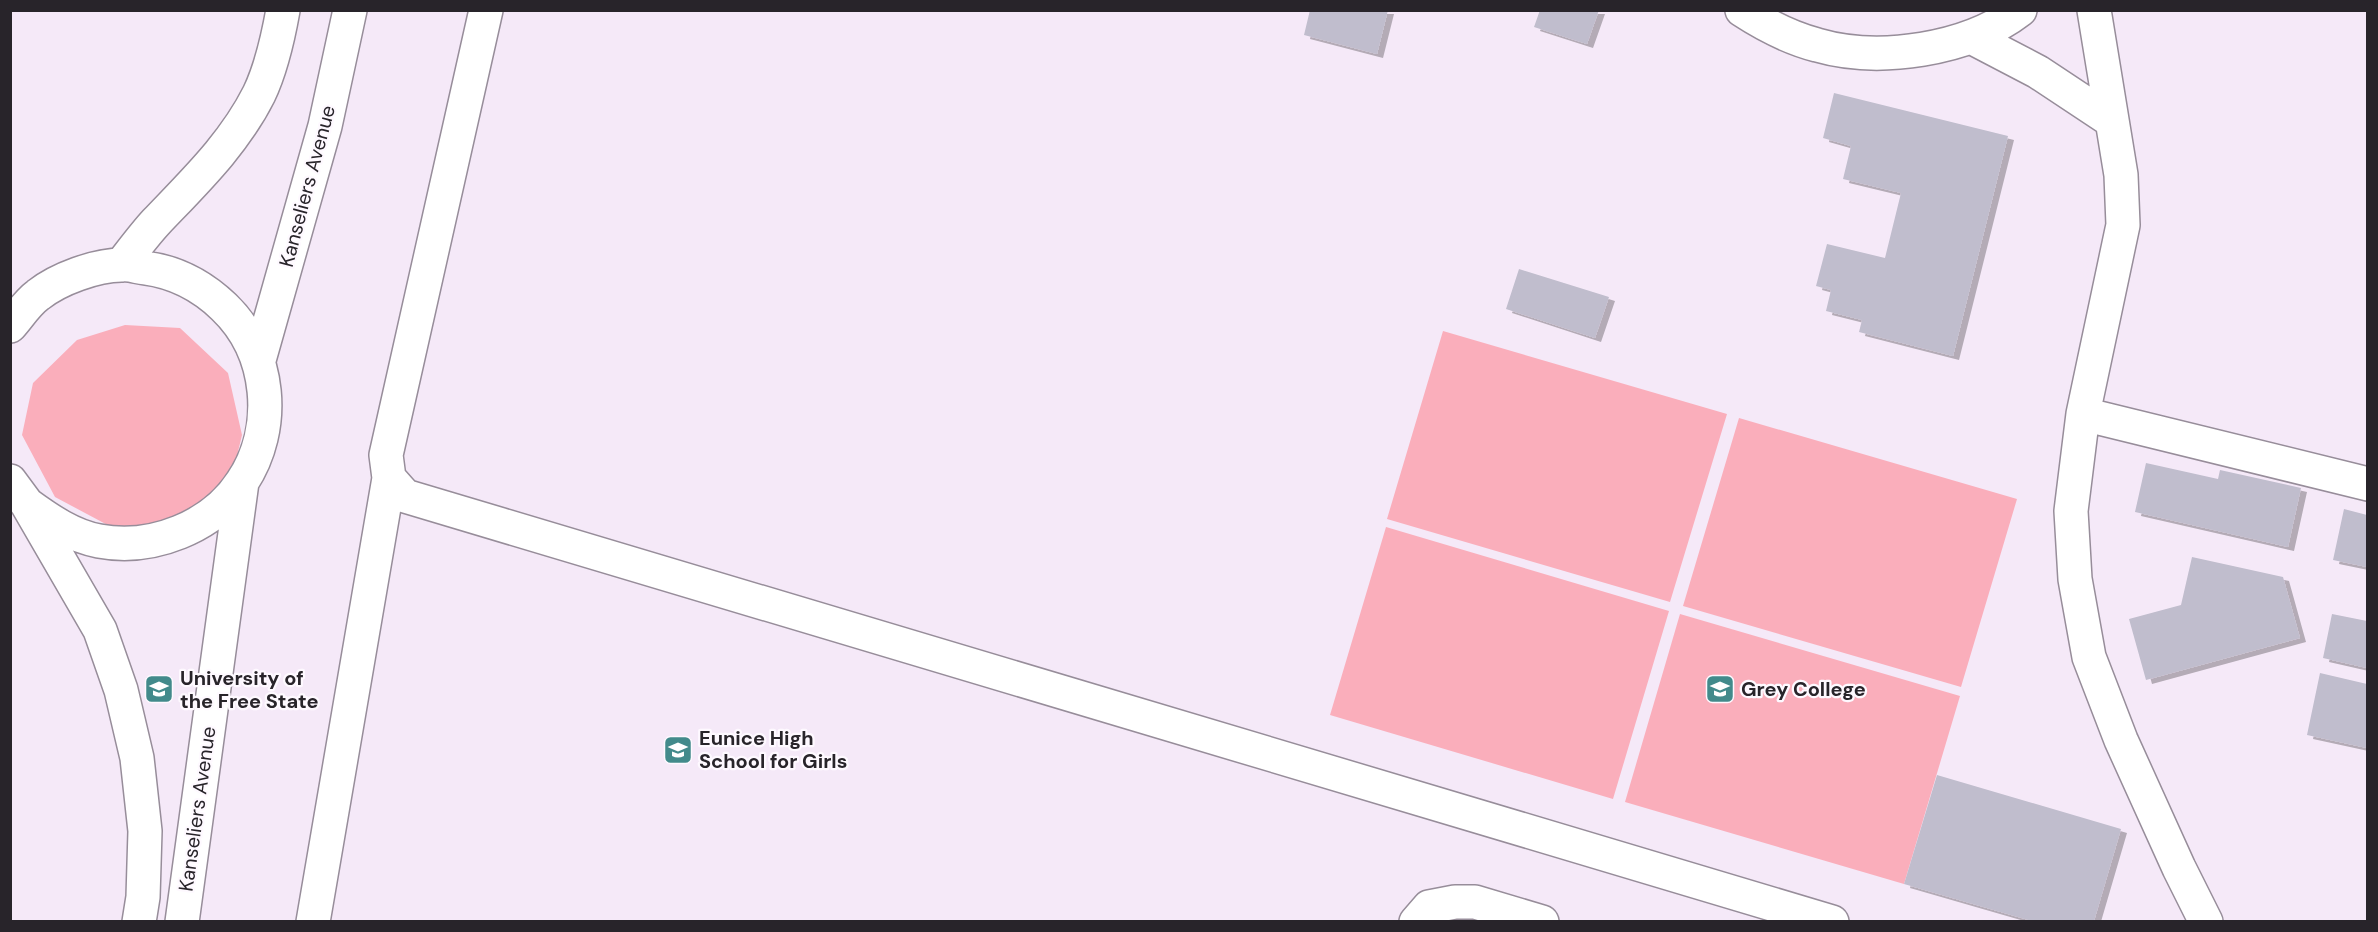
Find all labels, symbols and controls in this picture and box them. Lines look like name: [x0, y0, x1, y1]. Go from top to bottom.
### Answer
street label: Kanseliers Avenue: [273, 102, 341, 270]
place label: University of the Free State: [180, 665, 318, 714]
school or university icon: University of the Free State: [143, 673, 175, 705]
school or university icon: Grey College: [1704, 673, 1736, 705]
place label: Grey College: [1741, 676, 1866, 702]
street label: Kanseliers Avenue: [173, 725, 221, 893]
place label: Eunice High School for Girls: [699, 725, 847, 774]
school or university icon: Eunice High School for Girls: [662, 734, 694, 766]

